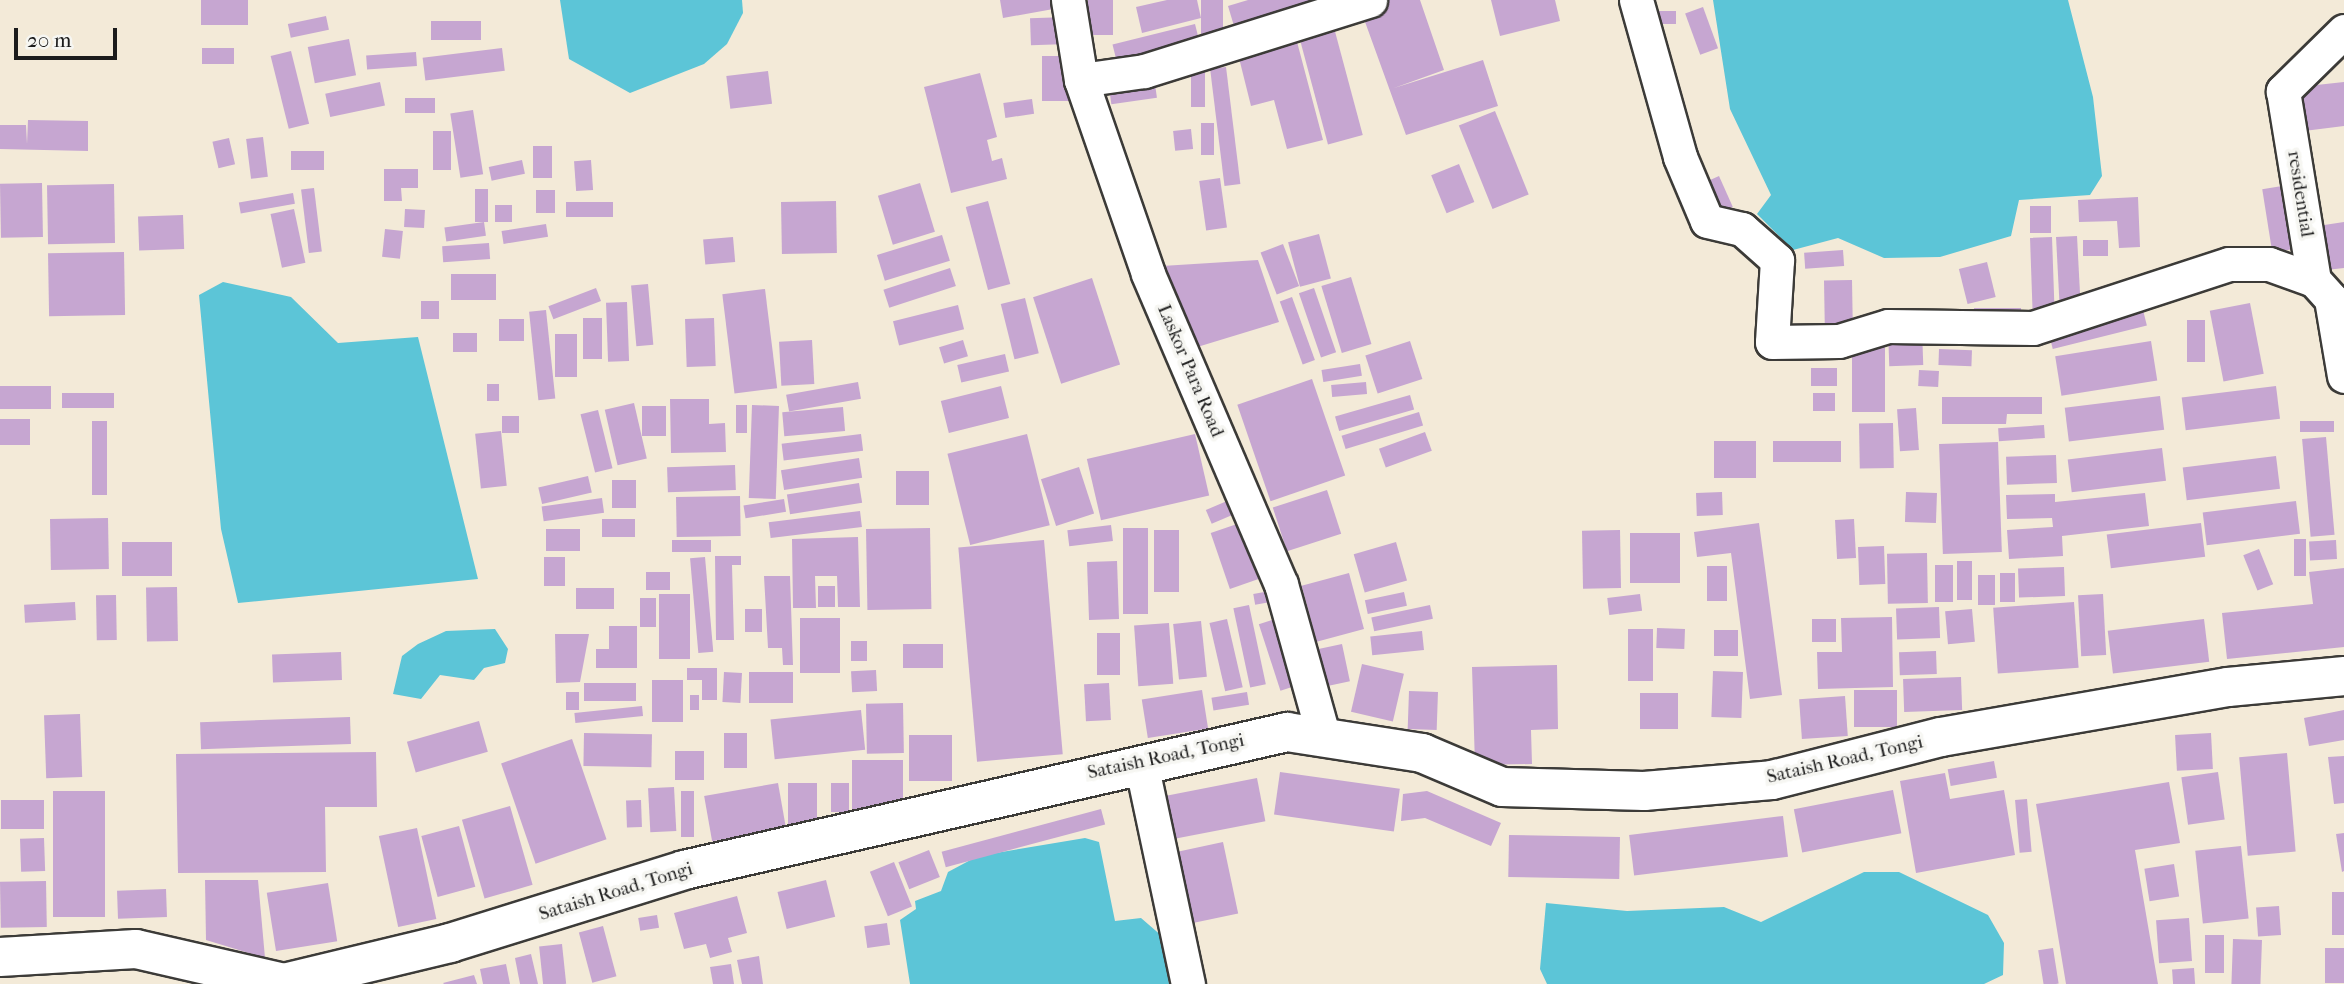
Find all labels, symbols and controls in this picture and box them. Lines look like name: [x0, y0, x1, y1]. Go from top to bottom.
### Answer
scale bar: [18, 14, 121, 58]
text: 20 m: [27, 28, 71, 52]
street label: residential: [2282, 149, 2318, 239]
street label: Laskor Para Road: [1152, 301, 1228, 441]
street label: Sataish Road, Tongi: [1086, 729, 1246, 785]
street label: Sataish Road, Tongi: [1765, 731, 1925, 789]
street label: Sataish Road, Tongi: [536, 858, 696, 926]

